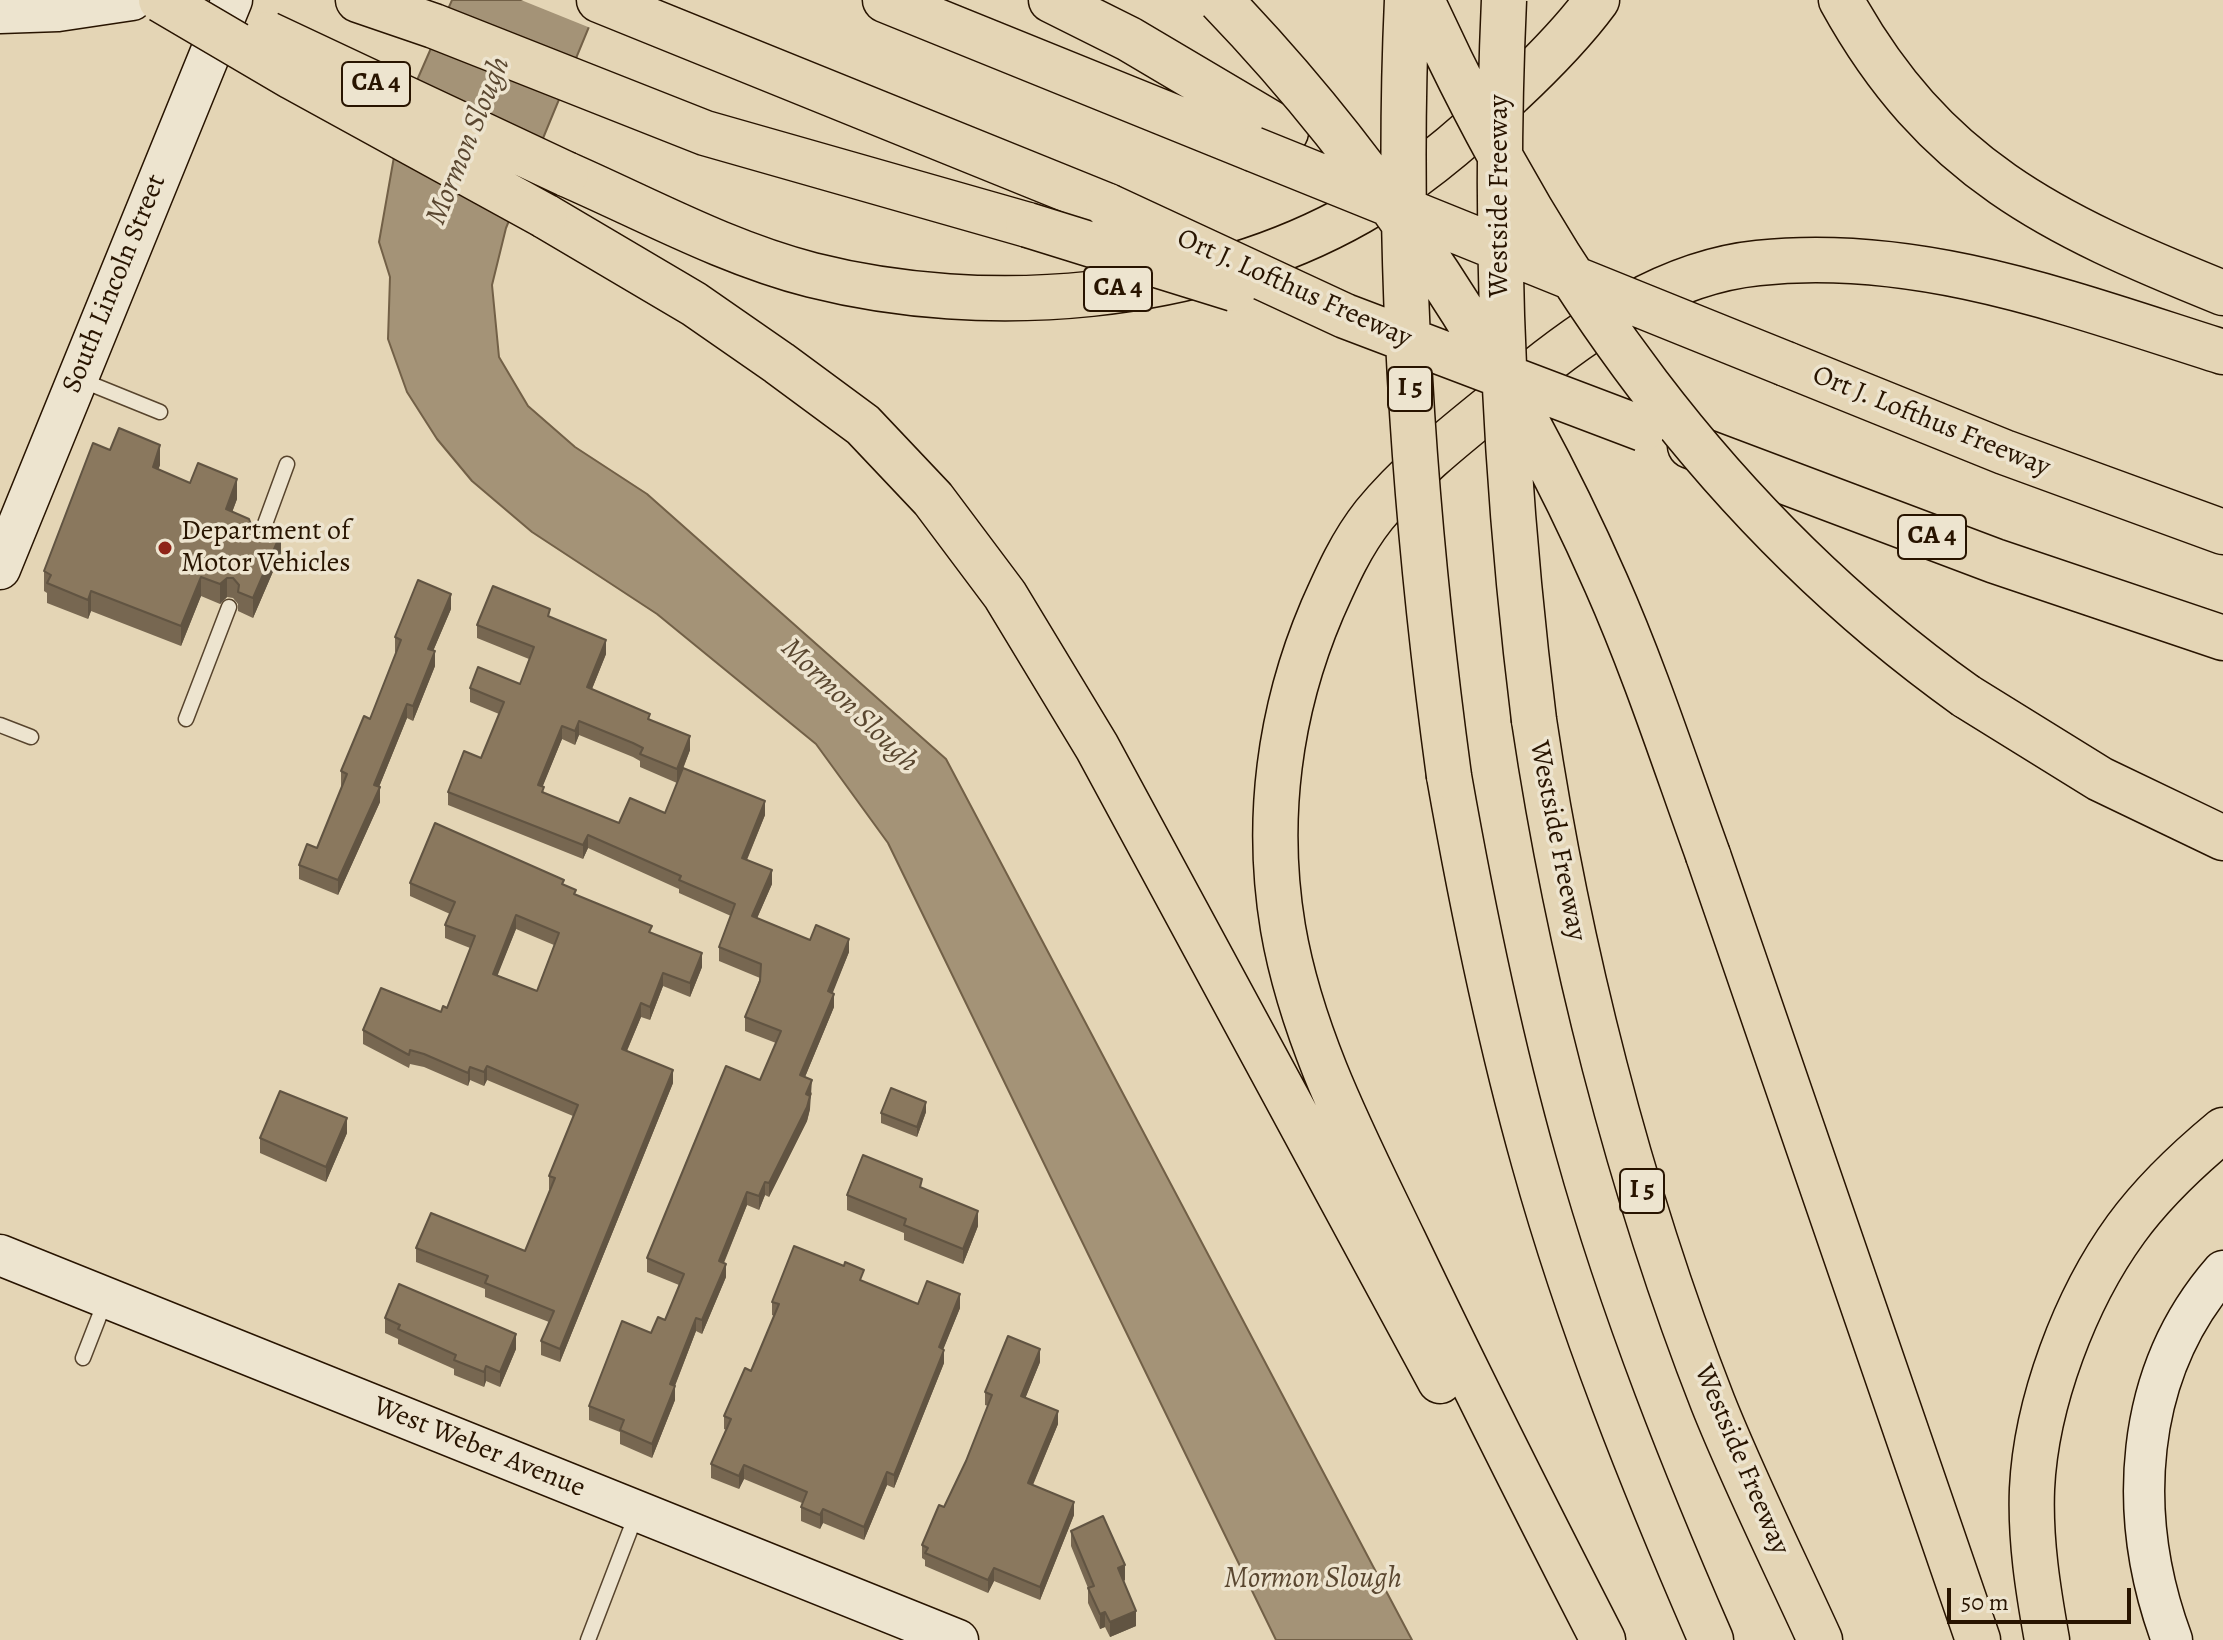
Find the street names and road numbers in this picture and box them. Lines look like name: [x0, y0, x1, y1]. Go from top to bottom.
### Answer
road number: CA 4: [342, 62, 410, 106]
street label: Westside Freeway: [1483, 95, 1517, 297]
street label: South Lincoln Street: [56, 170, 174, 398]
street label: Ort J. Lofthus Freeway: [1171, 222, 1417, 356]
road number: CA 4: [1084, 267, 1152, 311]
street label: Ort J. Lofthus Freeway: [1807, 359, 2055, 485]
road number: I 5: [1388, 367, 1432, 411]
road number: CA 4: [1898, 515, 1966, 559]
street label: Westside Freeway: [1521, 738, 1593, 944]
road number: I 5: [1620, 1169, 1664, 1213]
street label: Westside Freeway: [1686, 1360, 1796, 1560]
street label: West Weber Avenue: [368, 1390, 590, 1506]

